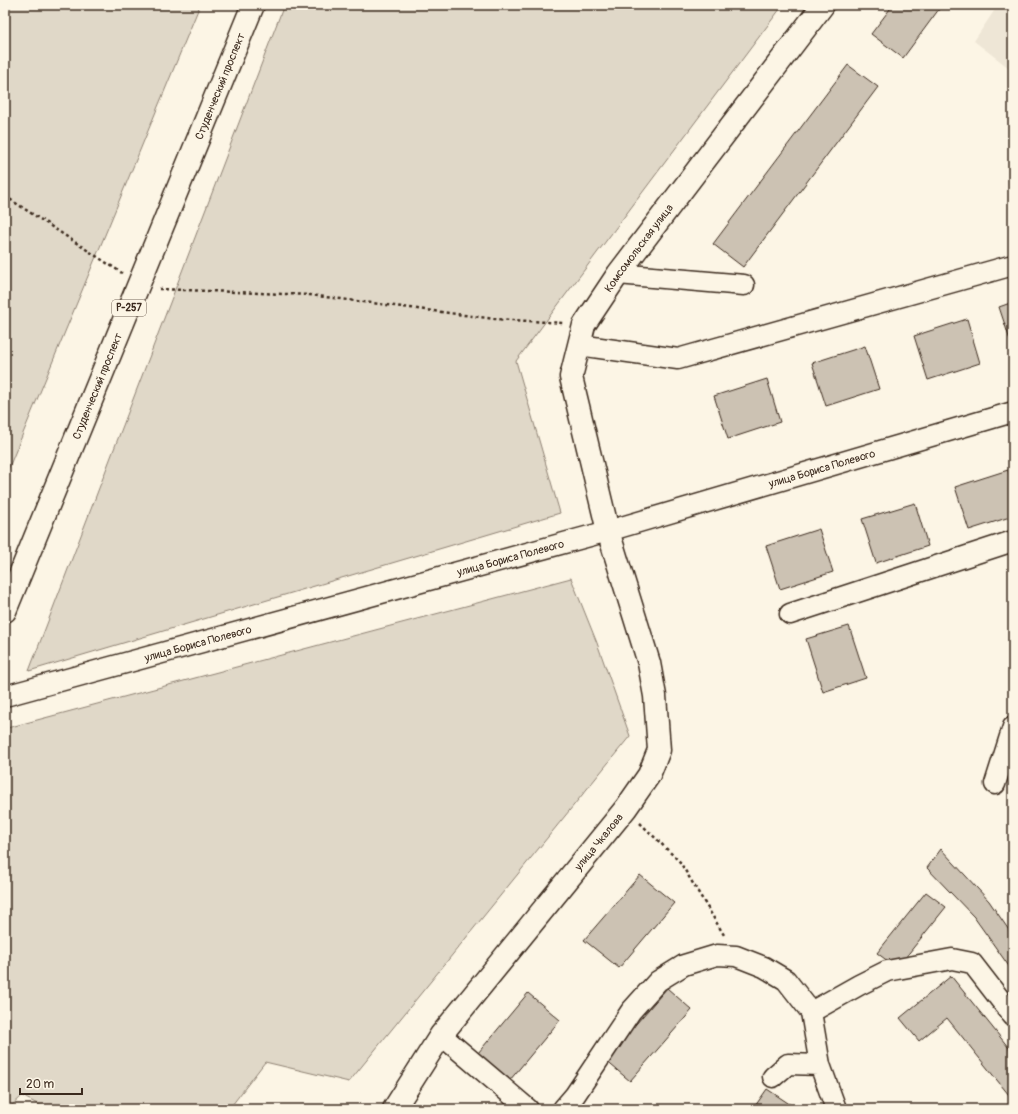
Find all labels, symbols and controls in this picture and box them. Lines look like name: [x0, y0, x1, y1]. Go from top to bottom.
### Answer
street label: Студенческий проспект: [192, 31, 248, 141]
street label: Комсомольская улица: [601, 201, 676, 294]
road number: Р-257: [112, 300, 146, 316]
street label: Студенческий проспект: [69, 330, 125, 441]
street label: улица Бориса Полевого: [766, 446, 877, 490]
street label: улица Бориса Полевого: [455, 537, 565, 579]
street label: улица Бориса Полевого: [142, 622, 253, 664]
street label: улица Чкалова: [571, 811, 626, 874]
scale bar: [20, 1070, 82, 1096]
text: 20 m: [26, 1077, 55, 1092]

